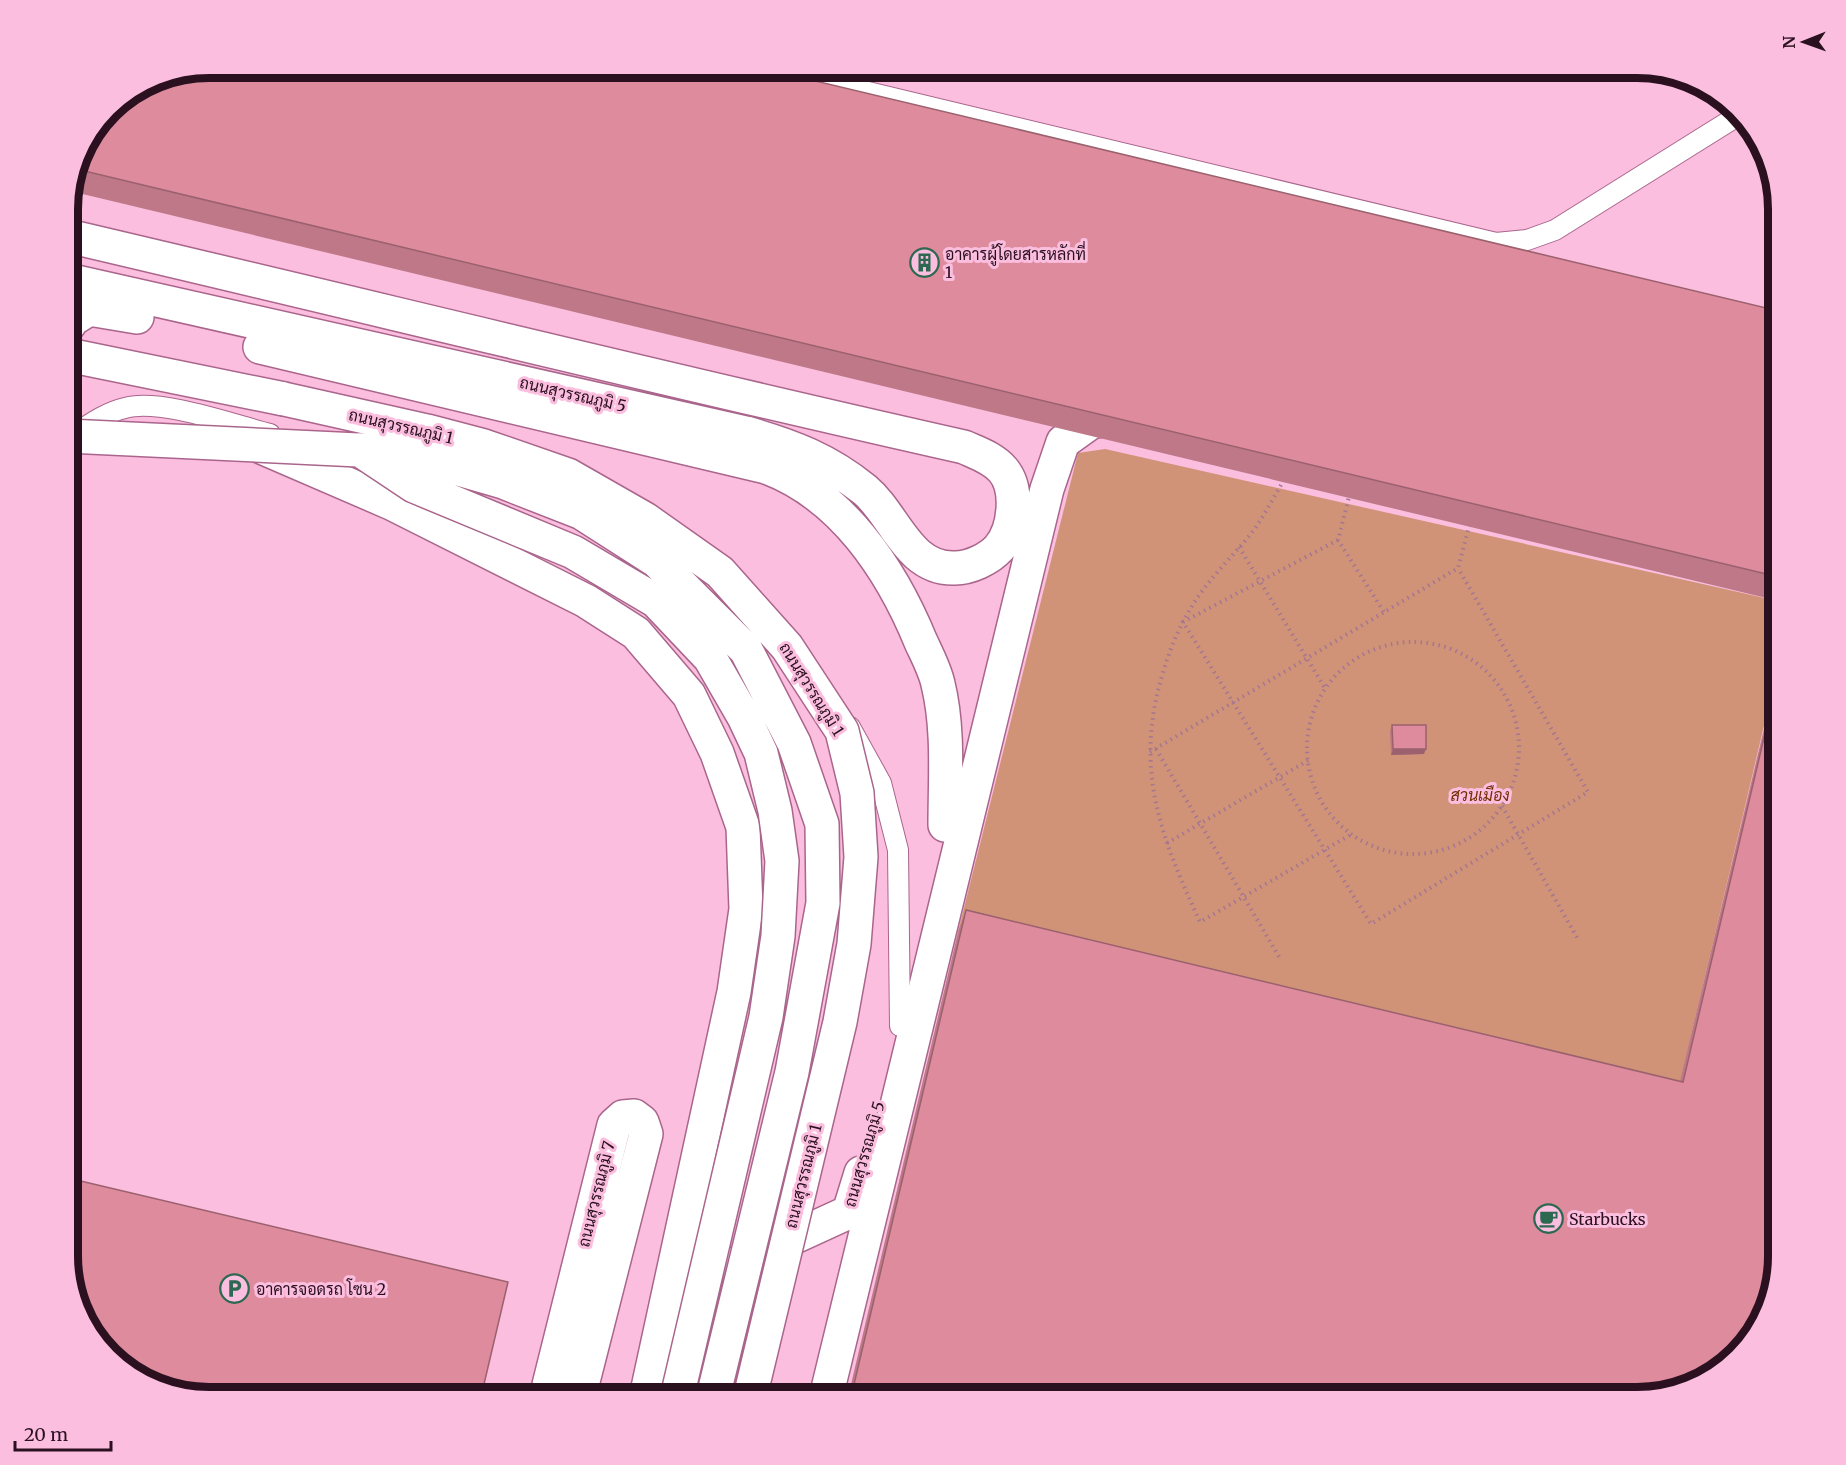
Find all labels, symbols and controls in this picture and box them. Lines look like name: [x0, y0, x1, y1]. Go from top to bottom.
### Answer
north arrow: [1774, 12, 1834, 72]
text: N: [1779, 35, 1799, 49]
place label: อาคารผู้โดยสารหลักที่ 1: [945, 240, 1086, 282]
building icon: อาคารผู้โดยสารหลักที่ 1: [908, 247, 940, 279]
street label: ถนนสุวรรณภูมิ 5: [517, 372, 628, 418]
street label: ถนนสุวรรณภูมิ 1: [346, 404, 455, 450]
street label: ถนนสุวรรณภูมิ 1: [774, 638, 849, 741]
park label: สวนเมือง: [1450, 784, 1510, 805]
street label: ถนนสุวรรณภูมิ 5: [839, 1099, 891, 1210]
street label: ถนนสุวรรณภูมิ 1: [780, 1122, 828, 1231]
street label: ถนนสุวรรณภูมิ 7: [573, 1139, 621, 1250]
cafe icon: Starbucks: [1532, 1203, 1564, 1235]
place label: Starbucks: [1569, 1209, 1646, 1229]
parking icon: อาคารจอดรถ โซน 2: [219, 1273, 251, 1305]
place label: อาคารจอดรถ โซน 2: [256, 1278, 386, 1299]
scale bar: [15, 1414, 111, 1452]
text: 20 m: [24, 1423, 68, 1446]

